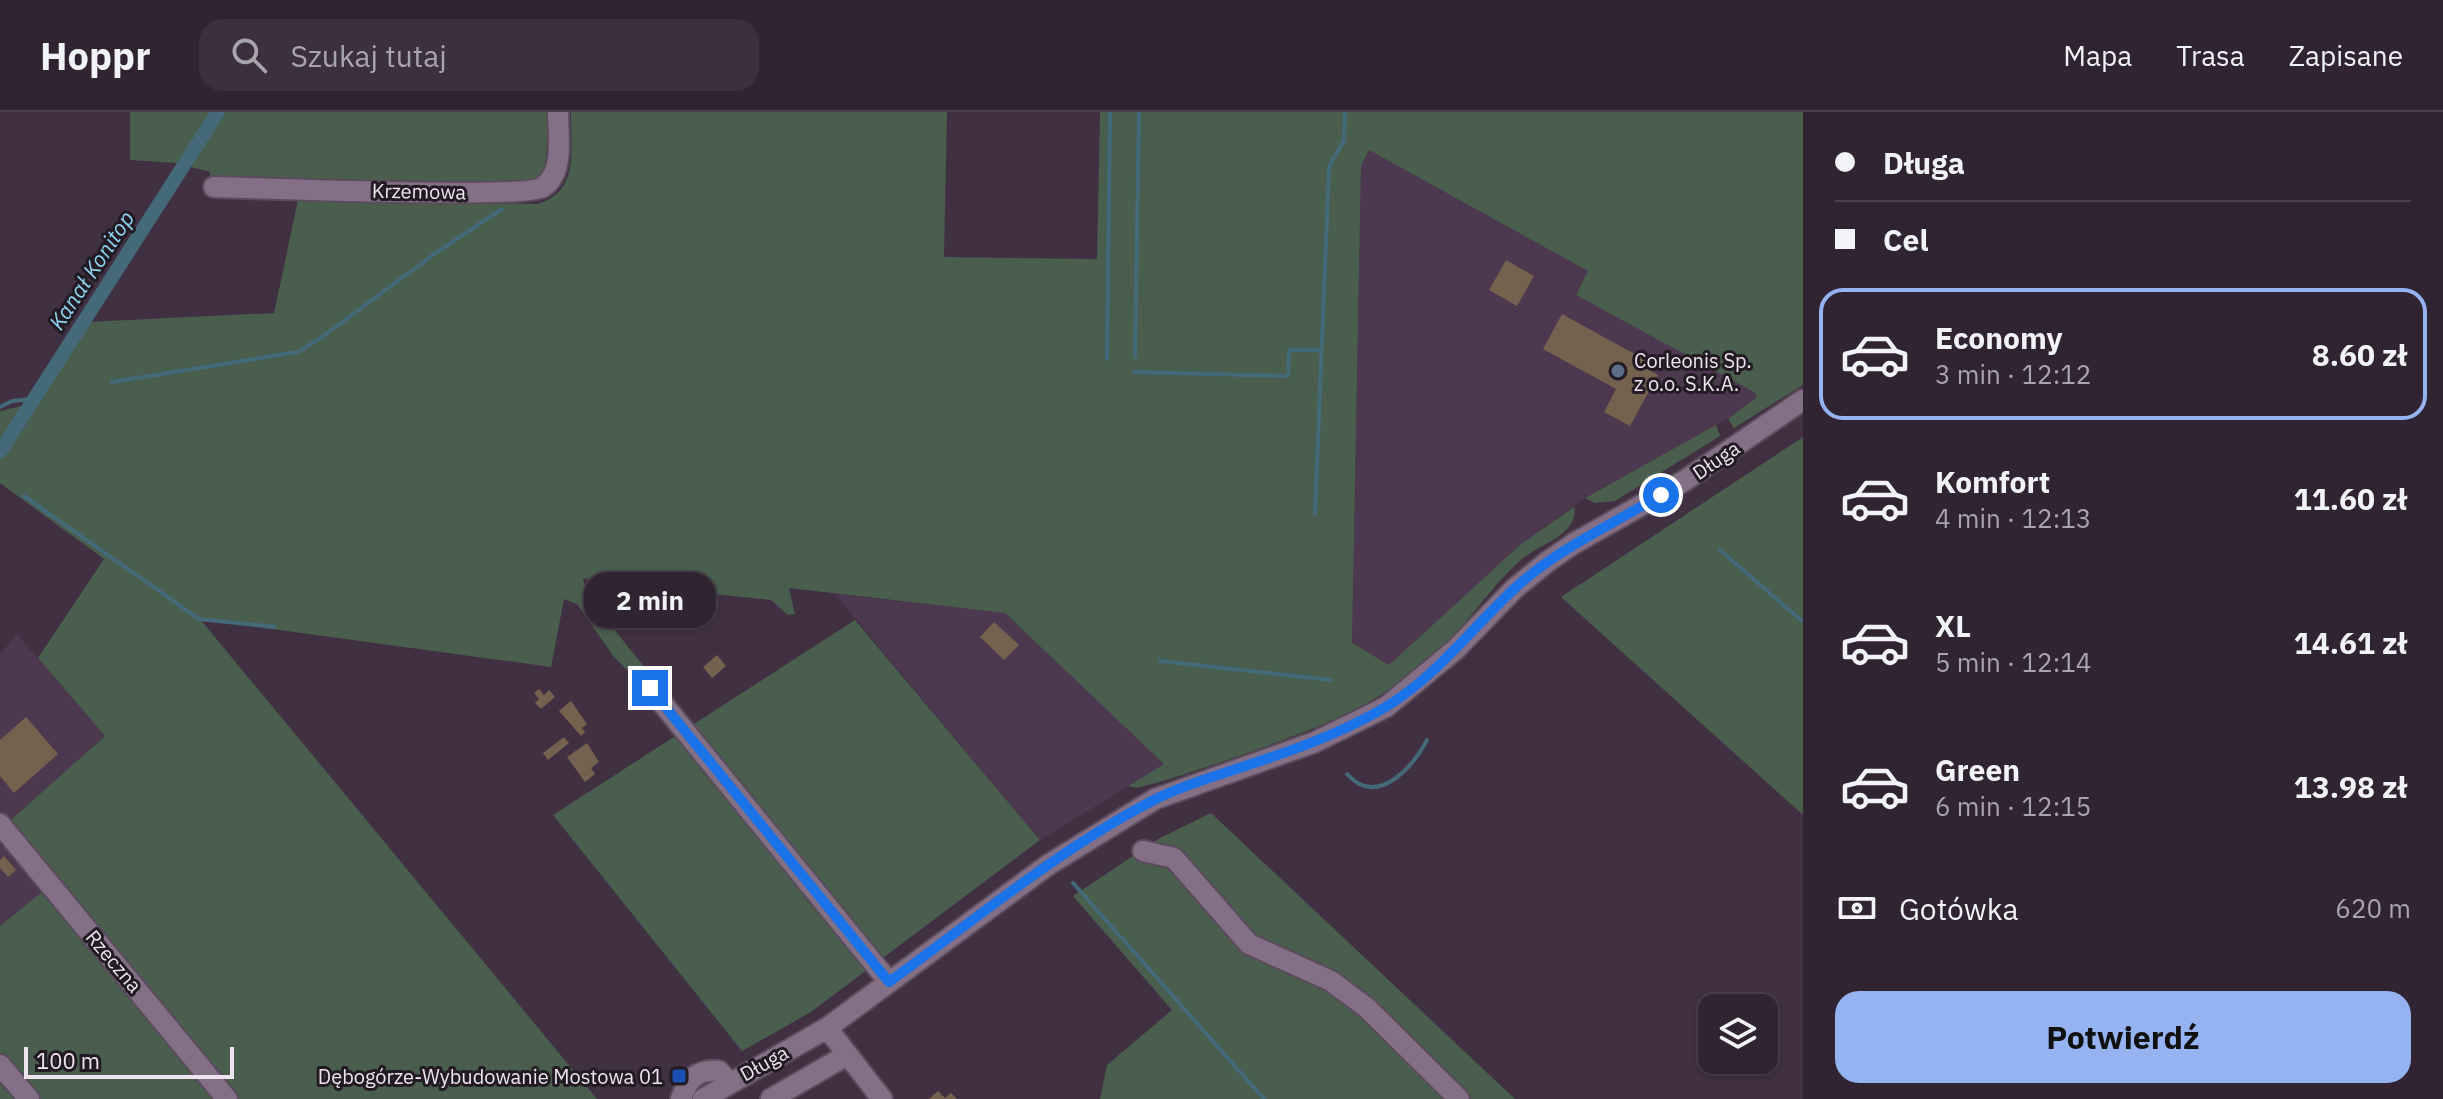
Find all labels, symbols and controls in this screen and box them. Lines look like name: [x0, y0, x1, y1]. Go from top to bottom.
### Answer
search box: [199, 19, 759, 91]
text: Hoppr: [40, 31, 151, 80]
icon: search: [227, 33, 271, 77]
text: Szukaj tutaj: [291, 36, 447, 75]
text: Mapa: [2063, 37, 2132, 74]
text: Trasa: [2176, 37, 2245, 74]
text: Zapisane: [2289, 37, 2403, 74]
text: Długa: [1883, 143, 1965, 182]
street label: Krzemowa: [372, 177, 467, 205]
water label: Kanał Konitop: [42, 205, 140, 335]
text: Cel: [1883, 220, 1928, 259]
icon: car: [1839, 318, 1911, 390]
text: Economy: [1935, 318, 2063, 357]
text: 8.60 zł: [2312, 335, 2407, 374]
place label: Corleonis Sp. z o.o. S.K.A.: [1634, 347, 1752, 397]
text: 3 min · 12:12: [1935, 357, 2091, 391]
marker: Corleonis Sp. z o.o. S.K.A.: [1609, 362, 1627, 380]
street label: Długa: [1687, 434, 1745, 486]
icon: car: [1839, 462, 1911, 534]
text: Komfort: [1935, 462, 2050, 501]
route start: [1643, 477, 1679, 513]
text: 11.60 zł: [2294, 479, 2407, 518]
text: 4 min · 12:13: [1935, 501, 2091, 535]
callout: 2 min: [584, 572, 716, 628]
text: 2 min: [616, 583, 684, 617]
icon: car: [1839, 606, 1911, 678]
text: XL: [1935, 606, 1971, 645]
text: 14.61 zł: [2294, 623, 2407, 662]
text: 5 min · 12:14: [1935, 645, 2091, 679]
route end: [632, 670, 668, 706]
icon: car: [1839, 750, 1911, 822]
text: Green: [1935, 750, 2020, 789]
text: 13.98 zł: [2294, 767, 2407, 806]
text: 6 min · 12:15: [1935, 789, 2091, 823]
icon: cash: [1835, 886, 1879, 930]
text: Gotówka: [1899, 889, 2018, 928]
text: 620 m: [2335, 891, 2411, 925]
street label: Rzeczna: [80, 924, 148, 998]
button: Potwierdź: [1835, 991, 2411, 1083]
map controls: [1698, 994, 1778, 1074]
button: layers: [1698, 994, 1778, 1074]
street label: Długa: [735, 1039, 793, 1087]
scale bar: [24, 1043, 234, 1079]
text: 100 m: [36, 1046, 100, 1075]
place label: Dębogórze-Wybudowanie Mostowa 01: [318, 1063, 663, 1090]
marker: Dębogórze-Wybudowanie Mostowa 01: [670, 1067, 688, 1085]

